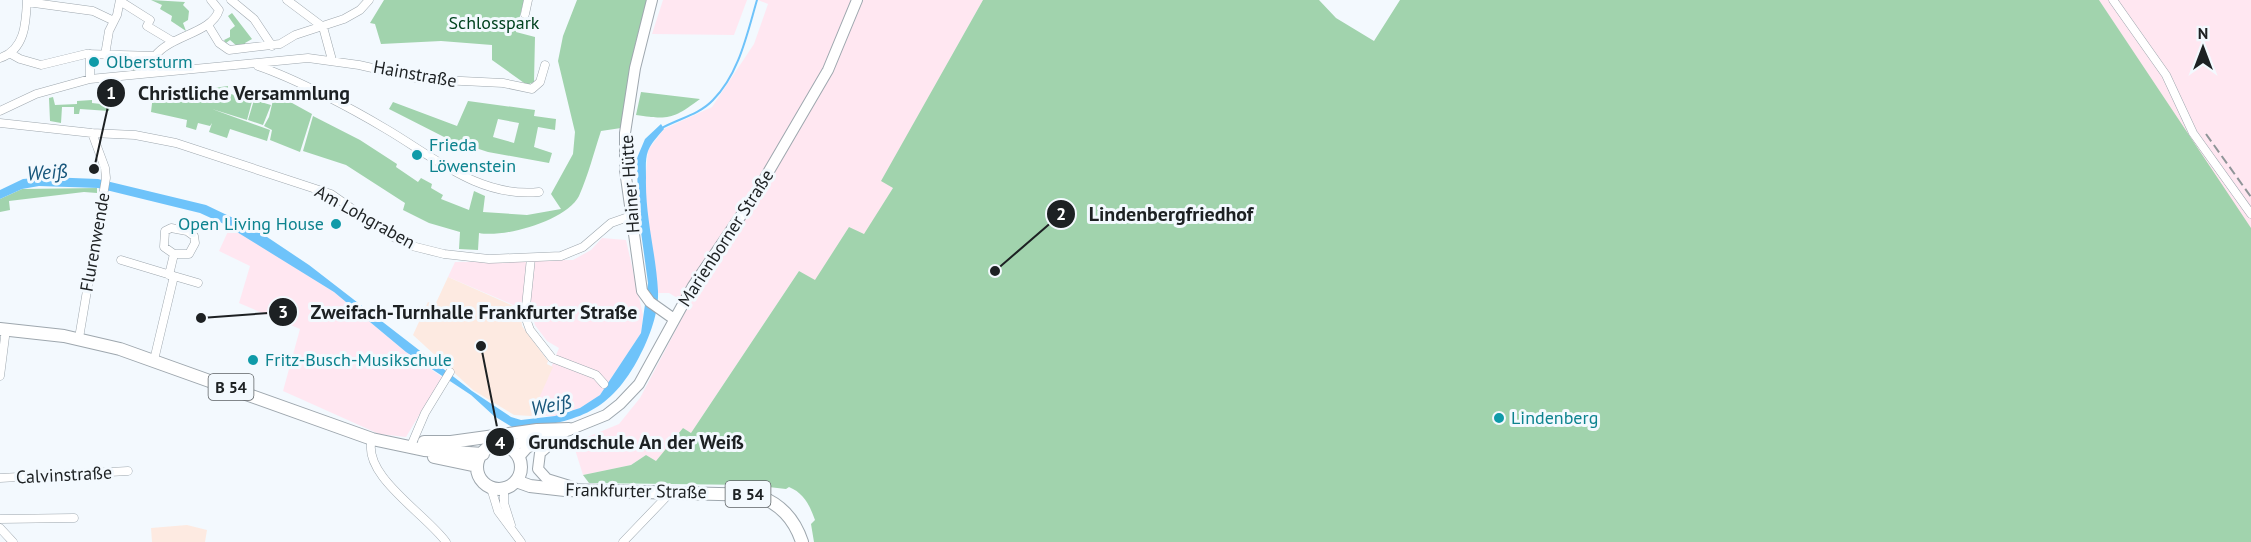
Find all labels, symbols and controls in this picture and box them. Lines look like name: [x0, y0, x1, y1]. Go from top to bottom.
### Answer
park label: Schlosspark: [449, 11, 540, 34]
north arrow: [2173, 18, 2233, 78]
text: N: [2198, 23, 2208, 43]
place label: Olbersturm: [106, 50, 193, 73]
marker: Olbersturm: [87, 55, 101, 69]
street label: Hainstraße: [372, 55, 459, 92]
callout: Christliche Versammlung: [96, 74, 363, 112]
text: Christliche Versammlung: [138, 80, 350, 106]
text: 1: [106, 81, 116, 104]
place label: Frieda Löwenstein: [429, 133, 516, 177]
street label: Hainer Hütte: [615, 134, 644, 234]
marker: Frieda Löwenstein: [410, 148, 424, 162]
water label: Weiß: [26, 158, 68, 186]
street label: Marienborner Straße: [673, 165, 779, 311]
street label: Am Lohgraben: [311, 180, 419, 254]
street label: Flurenwende: [74, 191, 115, 293]
callout: Lindenbergfriedhof: [1046, 195, 1265, 233]
text: Lindenbergfriedhof: [1089, 201, 1255, 227]
text: 2: [1056, 202, 1066, 225]
place label: Open Living House: [178, 212, 324, 235]
marker: Open Living House: [329, 217, 343, 231]
callout: Zweifach-Turnhalle Frankfurter Straße: [268, 293, 649, 331]
text: Zweifach-Turnhalle Frankfurter Straße: [311, 299, 637, 325]
text: 3: [278, 300, 288, 323]
place label: Fritz-Busch-Musikschule: [265, 348, 452, 371]
marker: Fritz-Busch-Musikschule: [246, 353, 260, 367]
road number: B 54: [208, 374, 254, 400]
water label: Weiß: [528, 388, 574, 422]
place label: Lindenberg: [1511, 406, 1598, 429]
marker: Lindenberg: [1492, 411, 1506, 425]
callout: Grundschule An der Weiß: [485, 423, 756, 461]
text: Grundschule An der Weiß: [528, 429, 744, 455]
text: 4: [495, 431, 505, 454]
street label: Calvinstraße: [15, 461, 113, 488]
street label: Frankfurter Straße: [565, 478, 707, 503]
road number: B 54: [726, 481, 771, 507]

